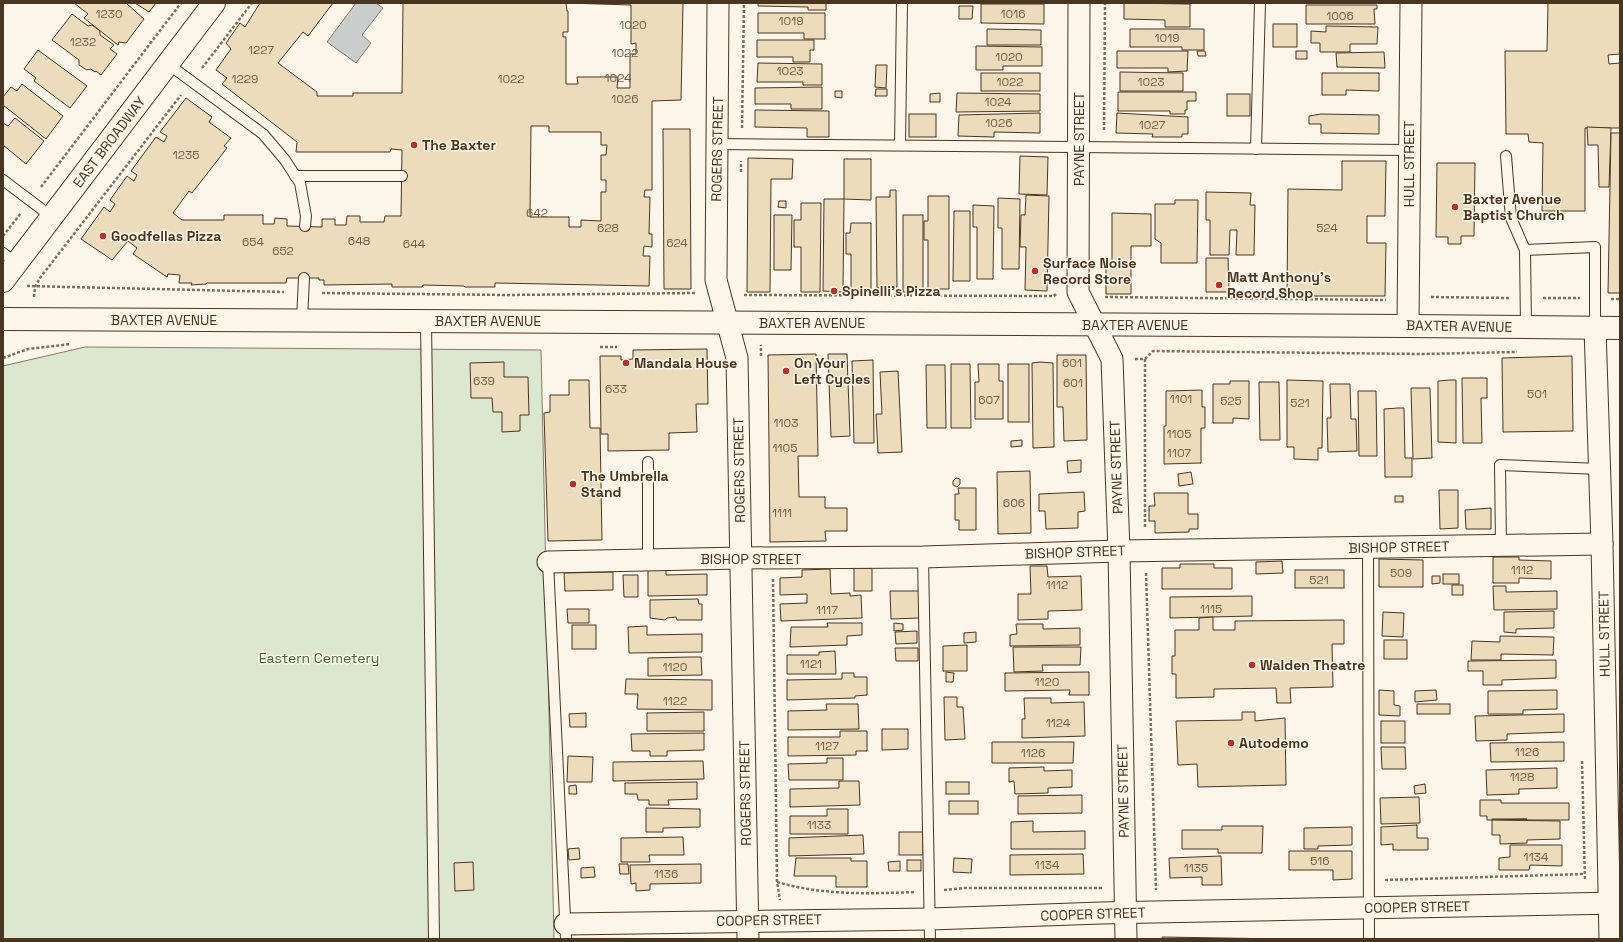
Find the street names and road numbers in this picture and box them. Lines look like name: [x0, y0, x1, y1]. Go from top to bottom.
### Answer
street label: EAST BROADWAY: [69, 92, 150, 191]
street label: PAYNE STREET: [1070, 92, 1088, 186]
street label: ROGERS STREET: [707, 96, 727, 202]
street label: HULL STREET: [1400, 121, 1418, 207]
street label: BAXTER AVENUE: [111, 311, 217, 329]
street label: BAXTER AVENUE: [435, 312, 541, 330]
street label: BAXTER AVENUE: [759, 314, 865, 332]
street label: BAXTER AVENUE: [1082, 316, 1188, 334]
street label: BAXTER AVENUE: [1406, 316, 1512, 336]
street label: ROGERS STREET: [729, 417, 749, 523]
street label: PAYNE STREET: [1105, 420, 1127, 514]
street label: BISHOP STREET: [1348, 537, 1450, 557]
street label: BISHOP STREET: [1024, 541, 1126, 563]
street label: BISHOP STREET: [700, 550, 802, 568]
street label: HULL STREET: [1594, 591, 1614, 677]
street label: ROGERS STREET: [735, 740, 755, 846]
street label: PAYNE STREET: [1113, 744, 1133, 838]
street label: COOPER STREET: [1364, 897, 1470, 917]
street label: COOPER STREET: [1040, 903, 1146, 925]
street label: COOPER STREET: [716, 910, 822, 930]

